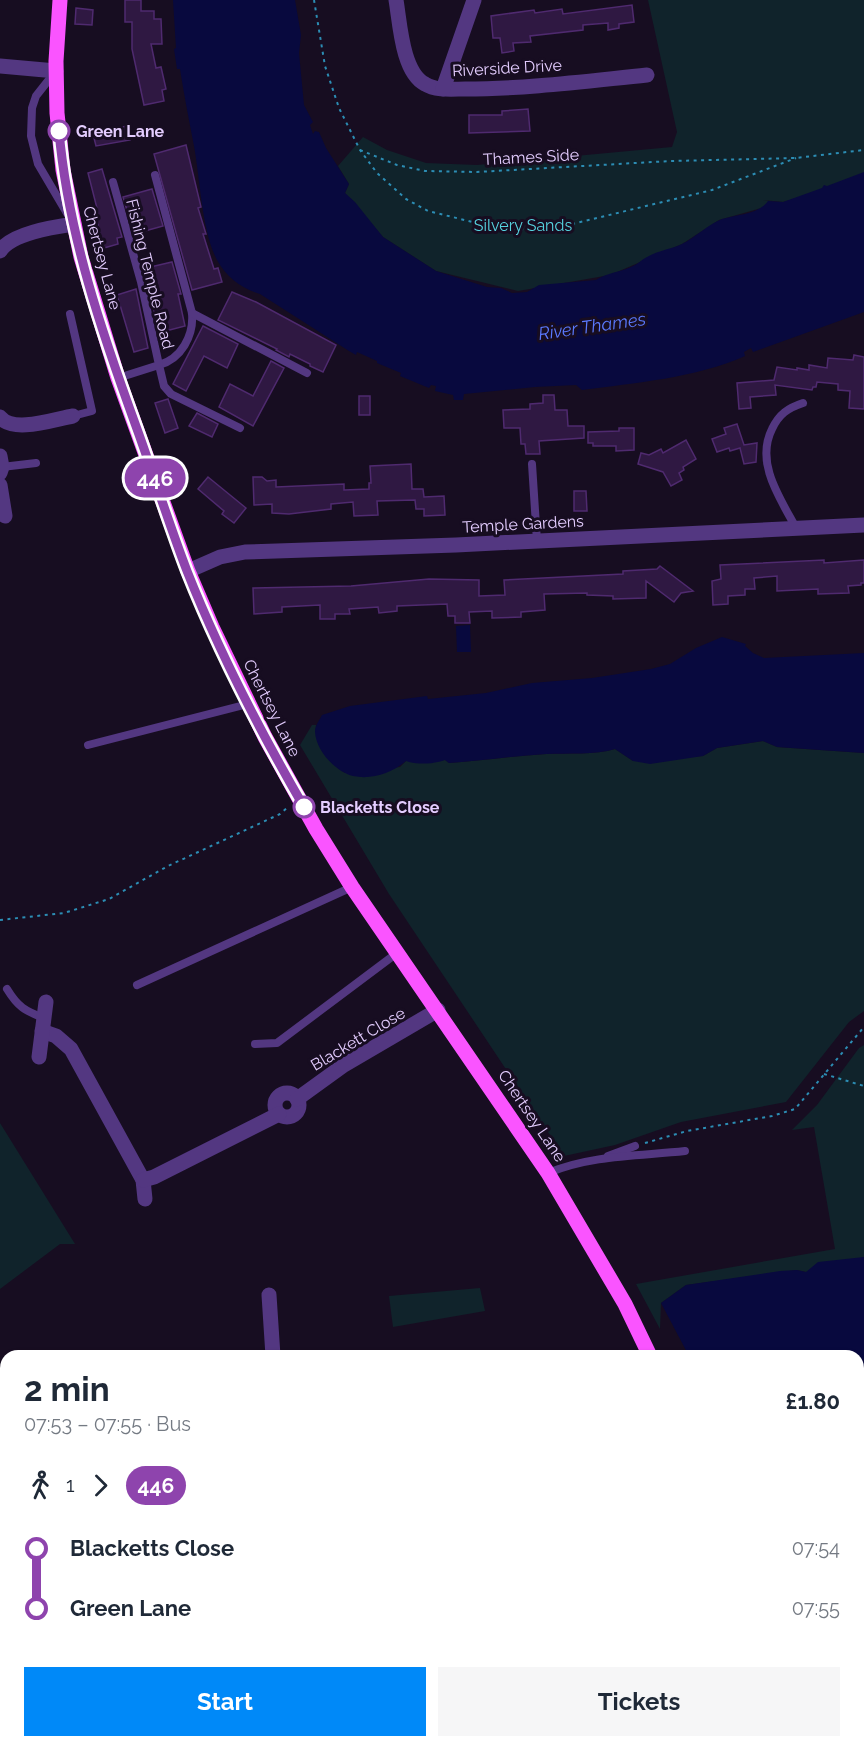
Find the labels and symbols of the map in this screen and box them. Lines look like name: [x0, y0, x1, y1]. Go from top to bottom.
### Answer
street label: Riverside Drive: [452, 56, 562, 80]
marker: Green Lane: [48, 120, 70, 142]
place label: Green Lane: [76, 122, 165, 141]
street label: Thames Side: [482, 145, 580, 169]
street label: Fishing Temple Road: [122, 197, 178, 351]
street label: Chertsey Lane: [79, 204, 125, 312]
park label: Silvery Sands: [474, 216, 572, 235]
water label: River Thames: [537, 308, 648, 344]
line badge: 446: [120, 458, 189, 498]
street label: Temple Gardens: [462, 511, 585, 537]
street label: Chertsey Lane: [239, 656, 305, 760]
marker: Blacketts Close: [293, 796, 315, 818]
place label: Blacketts Close: [320, 798, 440, 817]
street label: Blackett Close: [307, 1003, 409, 1075]
street label: Chertsey Lane: [494, 1066, 570, 1166]

